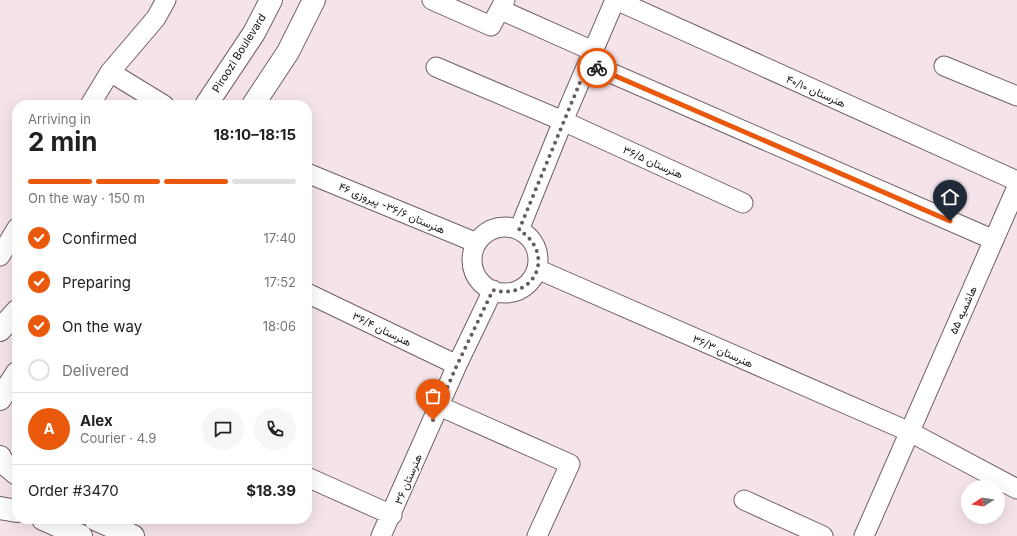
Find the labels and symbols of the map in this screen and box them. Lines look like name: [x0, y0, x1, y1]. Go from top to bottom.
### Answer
street label: Piroozi Boulevard: [209, 11, 269, 95]
courier: [577, 48, 617, 88]
street label: هنرستان ۴۰/۱۰: [784, 72, 848, 111]
street label: هنرستان ۳۶/۵: [621, 143, 685, 182]
street label: هنرستان ۳۶/۶- پیروزی ۴۶: [336, 179, 448, 238]
pin: [933, 180, 967, 221]
street label: هاشمیه ۵۵: [946, 283, 980, 336]
street label: هنرستان ۳۶/۴: [350, 309, 414, 349]
street label: هنرستان ۳۶/۳: [691, 331, 756, 371]
pin: [416, 379, 450, 420]
street label: هنرستان ۳۶: [391, 451, 425, 506]
north arrow: [961, 480, 1005, 524]

